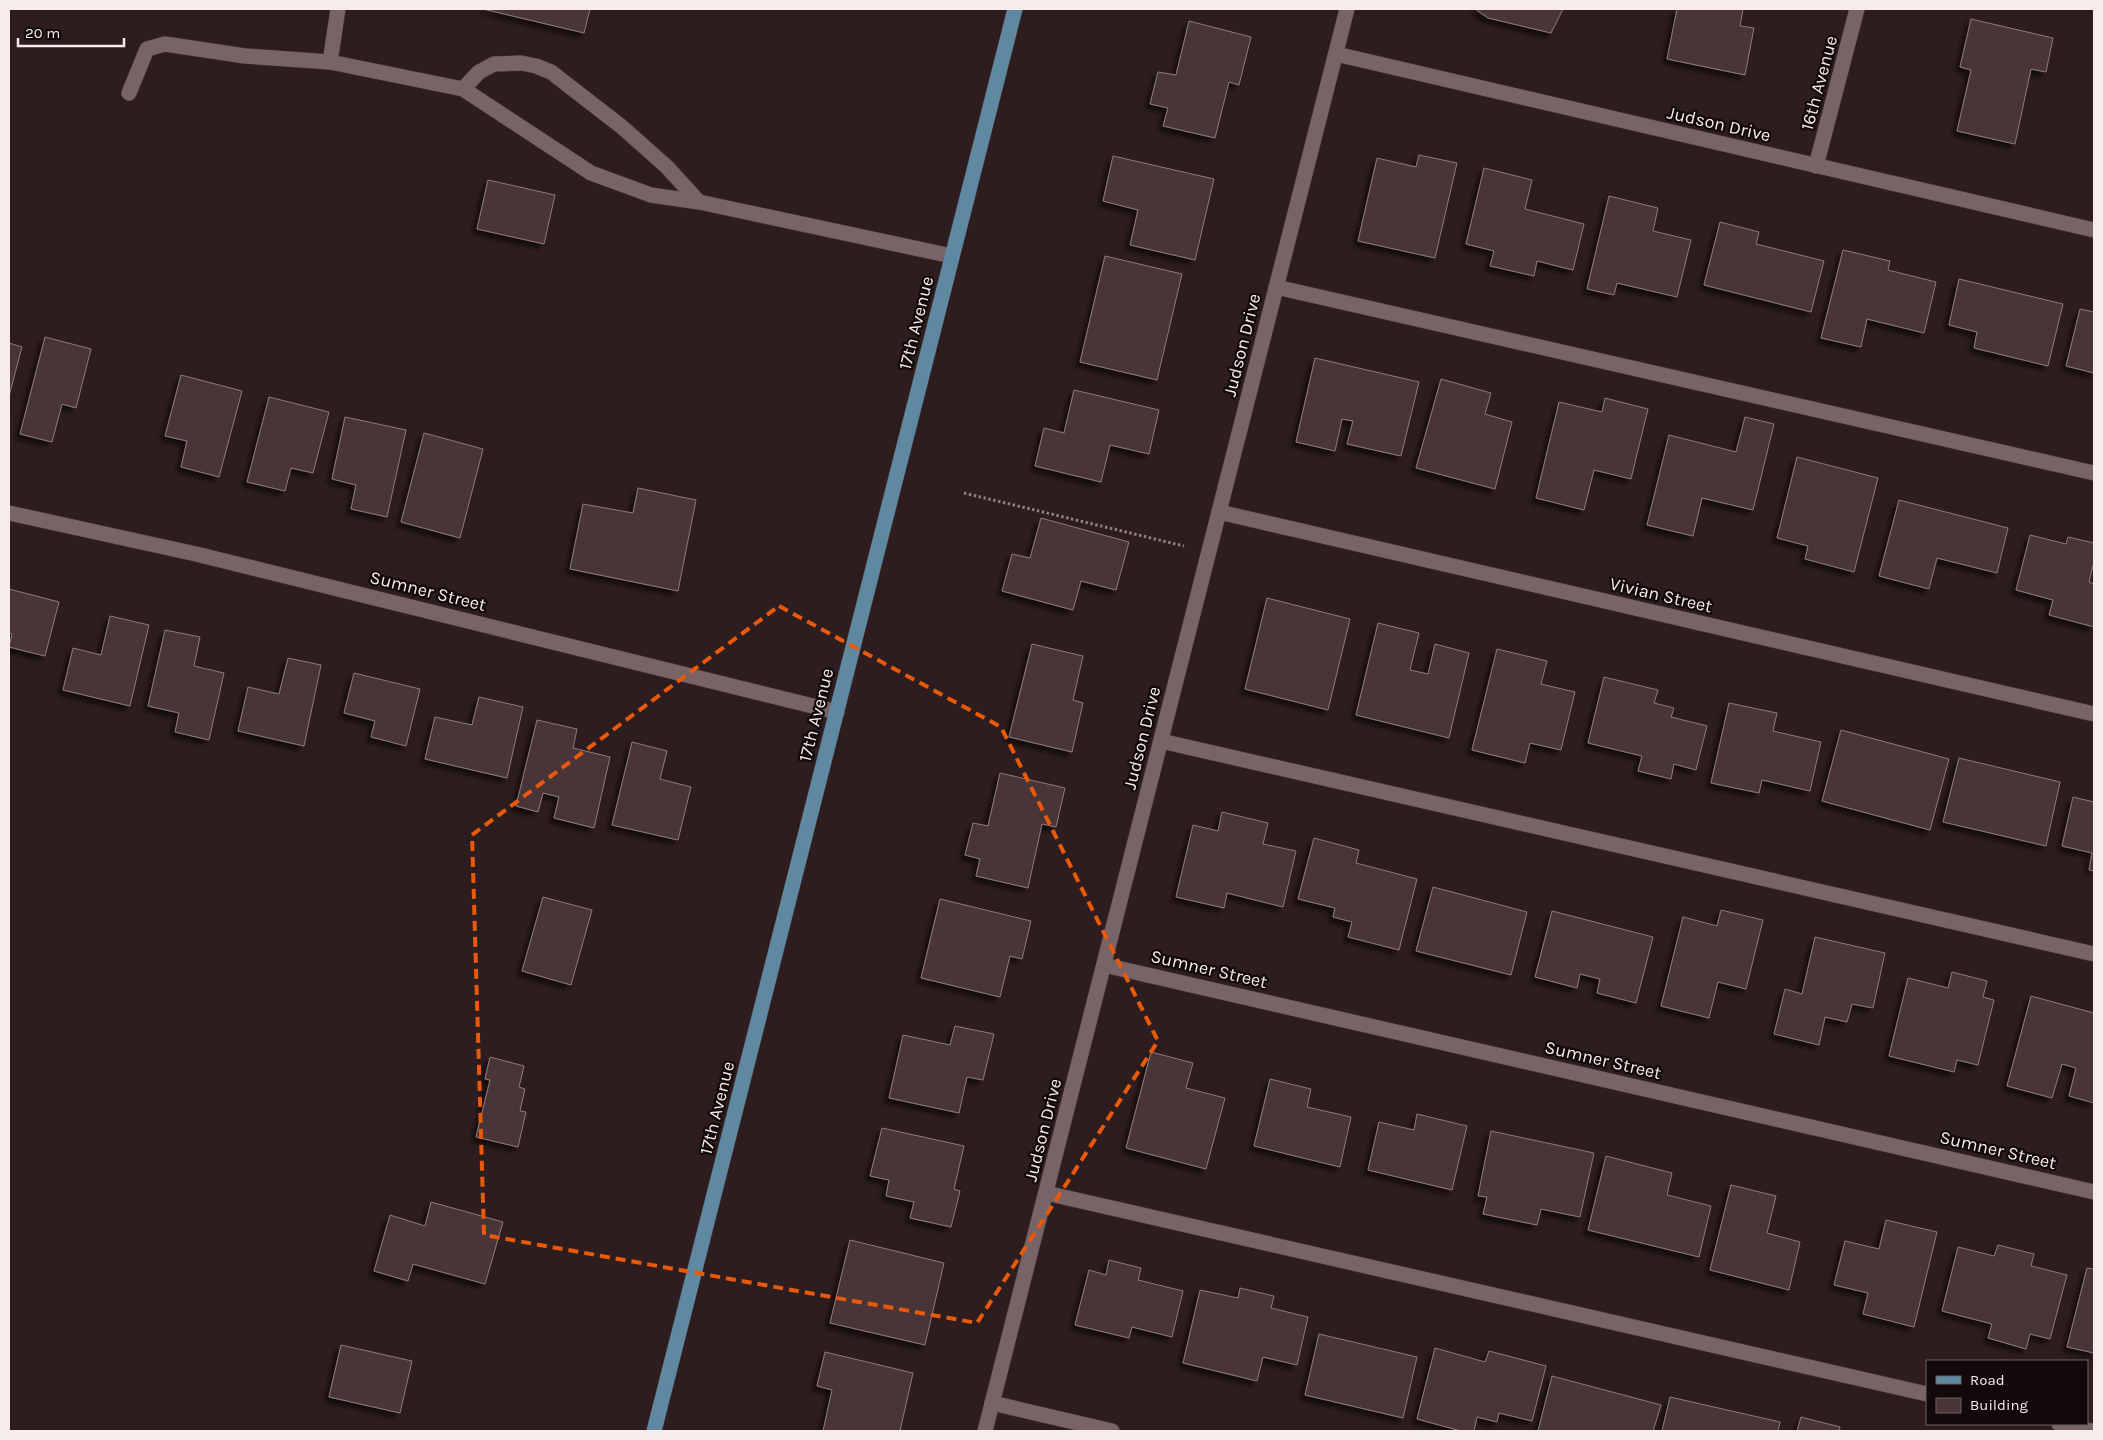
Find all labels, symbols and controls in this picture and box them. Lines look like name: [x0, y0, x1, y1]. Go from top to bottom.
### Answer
scale bar: [18, 15, 124, 47]
text: 20 m: [25, 24, 60, 42]
street label: 16th Avenue: [1796, 33, 1842, 133]
street label: Judson Drive: [1665, 101, 1773, 147]
street label: 17th Avenue: [894, 274, 938, 372]
street label: Judson Drive: [1219, 291, 1265, 399]
street label: Sumner Street: [368, 566, 489, 616]
street label: Vivian Street: [1608, 573, 1715, 618]
street label: 17th Avenue: [794, 666, 838, 764]
street label: Judson Drive: [1119, 684, 1165, 792]
street label: Sumner Street: [1149, 945, 1270, 993]
street label: Sumner Street: [1543, 1036, 1664, 1084]
street label: 17th Avenue: [695, 1059, 739, 1157]
street label: Judson Drive: [1020, 1076, 1066, 1184]
street label: Sumner Street: [1938, 1126, 2059, 1174]
legend: [1926, 1360, 2088, 1425]
text: Road: [1970, 1371, 2005, 1389]
text: Building: [1970, 1396, 2028, 1414]

